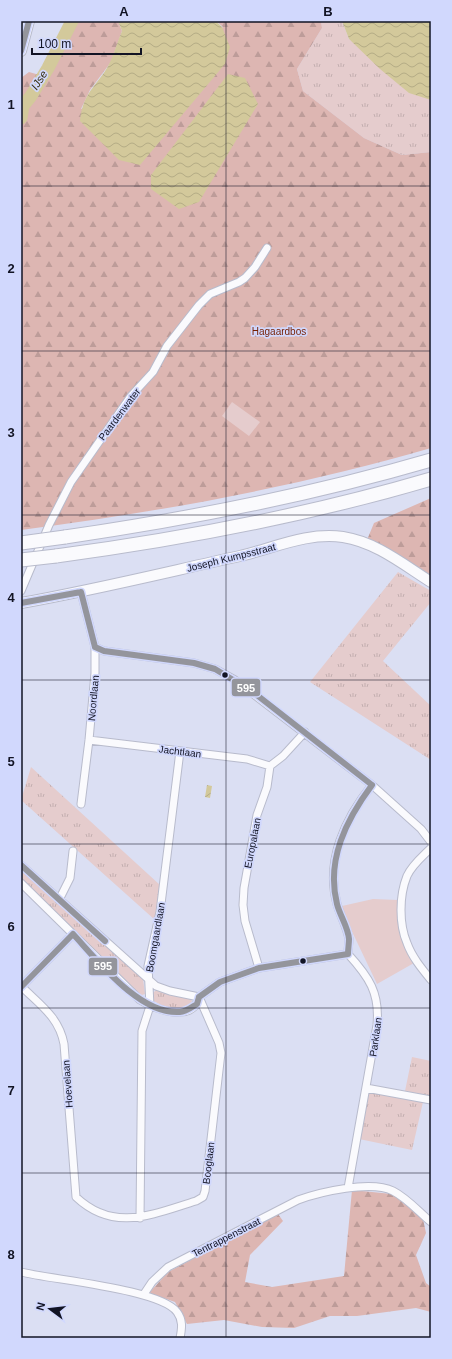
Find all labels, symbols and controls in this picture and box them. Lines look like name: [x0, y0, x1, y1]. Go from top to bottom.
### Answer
text: A: [119, 4, 129, 19]
text: B: [323, 4, 333, 19]
scale bar: [32, 30, 141, 56]
text: 100 m: [38, 37, 71, 51]
water label: IJse: [28, 68, 50, 92]
text: 1: [7, 97, 15, 112]
text: 2: [7, 261, 15, 276]
park label: Hagaardbos: [252, 326, 306, 337]
street label: Paardenwater: [96, 386, 143, 442]
text: 3: [7, 425, 15, 440]
street label: Joseph Kumpsstraat: [186, 541, 277, 574]
text: 4: [7, 590, 15, 605]
unlabelled marker: [220, 670, 230, 680]
street label: Noordlaan: [86, 675, 101, 722]
line badge: 595: [231, 678, 261, 697]
text: 595: [237, 682, 255, 694]
street label: Jachtlaan: [158, 743, 202, 760]
text: 5: [7, 754, 15, 769]
street label: Europalaan: [242, 817, 263, 869]
street label: Boomgaardlaan: [144, 901, 167, 973]
text: 6: [7, 919, 15, 934]
unlabelled marker: [298, 956, 308, 966]
line badge: 595: [88, 957, 118, 976]
text: 595: [94, 960, 112, 972]
street label: Parklaan: [367, 1017, 384, 1057]
street label: Hoevelaan: [60, 1060, 75, 1108]
text: 7: [7, 1083, 15, 1098]
street label: Booglaan: [200, 1141, 217, 1185]
street label: Tentrappenstraat: [190, 1215, 262, 1259]
text: 8: [7, 1247, 15, 1262]
north arrow: [30, 1289, 70, 1329]
text: N: [34, 1301, 47, 1312]

